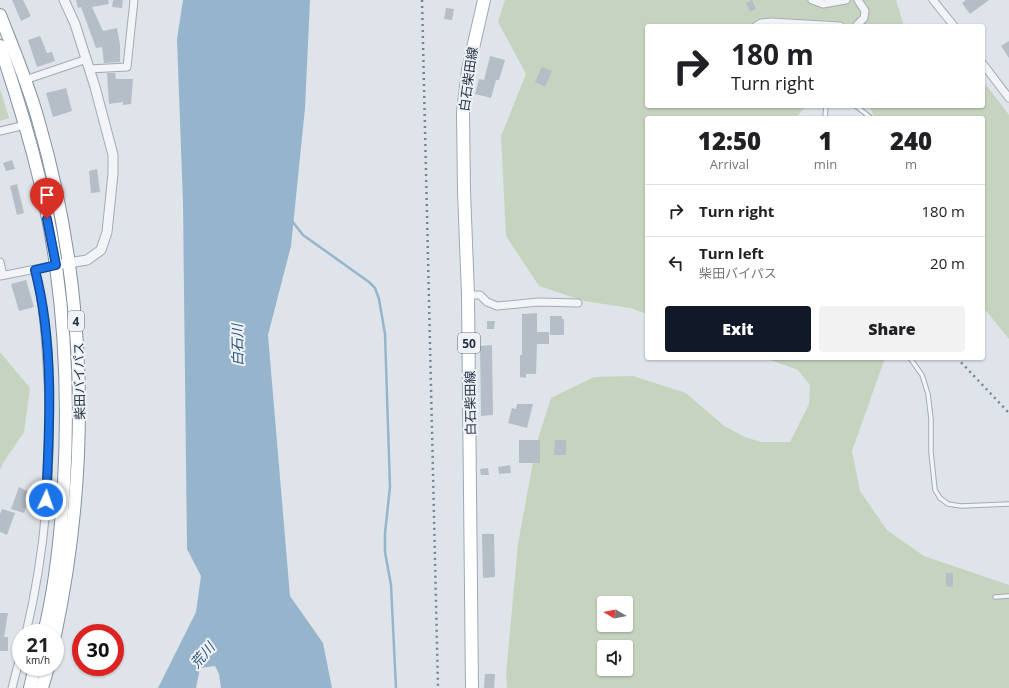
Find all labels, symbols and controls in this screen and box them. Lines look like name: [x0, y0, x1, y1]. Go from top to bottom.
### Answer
text: 180 m: [731, 35, 814, 73]
icon: right: [665, 40, 717, 92]
street label: 白石柴田線: [455, 46, 481, 112]
text: Turn right: [731, 71, 814, 95]
text: 12:50: [698, 124, 761, 157]
text: 1: [818, 124, 833, 157]
text: 240: [890, 124, 932, 157]
text: Arrival: [710, 155, 749, 173]
text: min: [814, 155, 837, 173]
text: m: [905, 155, 917, 173]
pin: [30, 178, 64, 219]
icon: arrive: [36, 184, 58, 206]
icon: right: [665, 200, 687, 222]
text: Turn right: [699, 201, 774, 221]
text: 180 m: [921, 201, 965, 221]
text: Turn left: [699, 243, 764, 263]
icon: left: [665, 252, 687, 274]
text: 20 m: [930, 253, 965, 273]
text: 柴田バイパス: [699, 264, 777, 282]
button: Exit: [665, 306, 811, 352]
button: Share: [819, 306, 965, 352]
road number: 4: [68, 311, 84, 331]
water label: 白石川: [227, 322, 247, 366]
road number: 50: [458, 333, 480, 353]
street label: 柴田バイパス: [69, 342, 89, 420]
street label: 白石柴田線: [460, 370, 480, 436]
position arrow: [25, 479, 67, 521]
north arrow: [597, 596, 633, 632]
map controls: [597, 596, 633, 676]
speed limit sign: 30: [72, 624, 124, 676]
text: 21: [27, 631, 49, 658]
water label: 荒川: [186, 637, 220, 672]
button: sound: [597, 640, 633, 676]
text: km/h: [26, 653, 50, 667]

